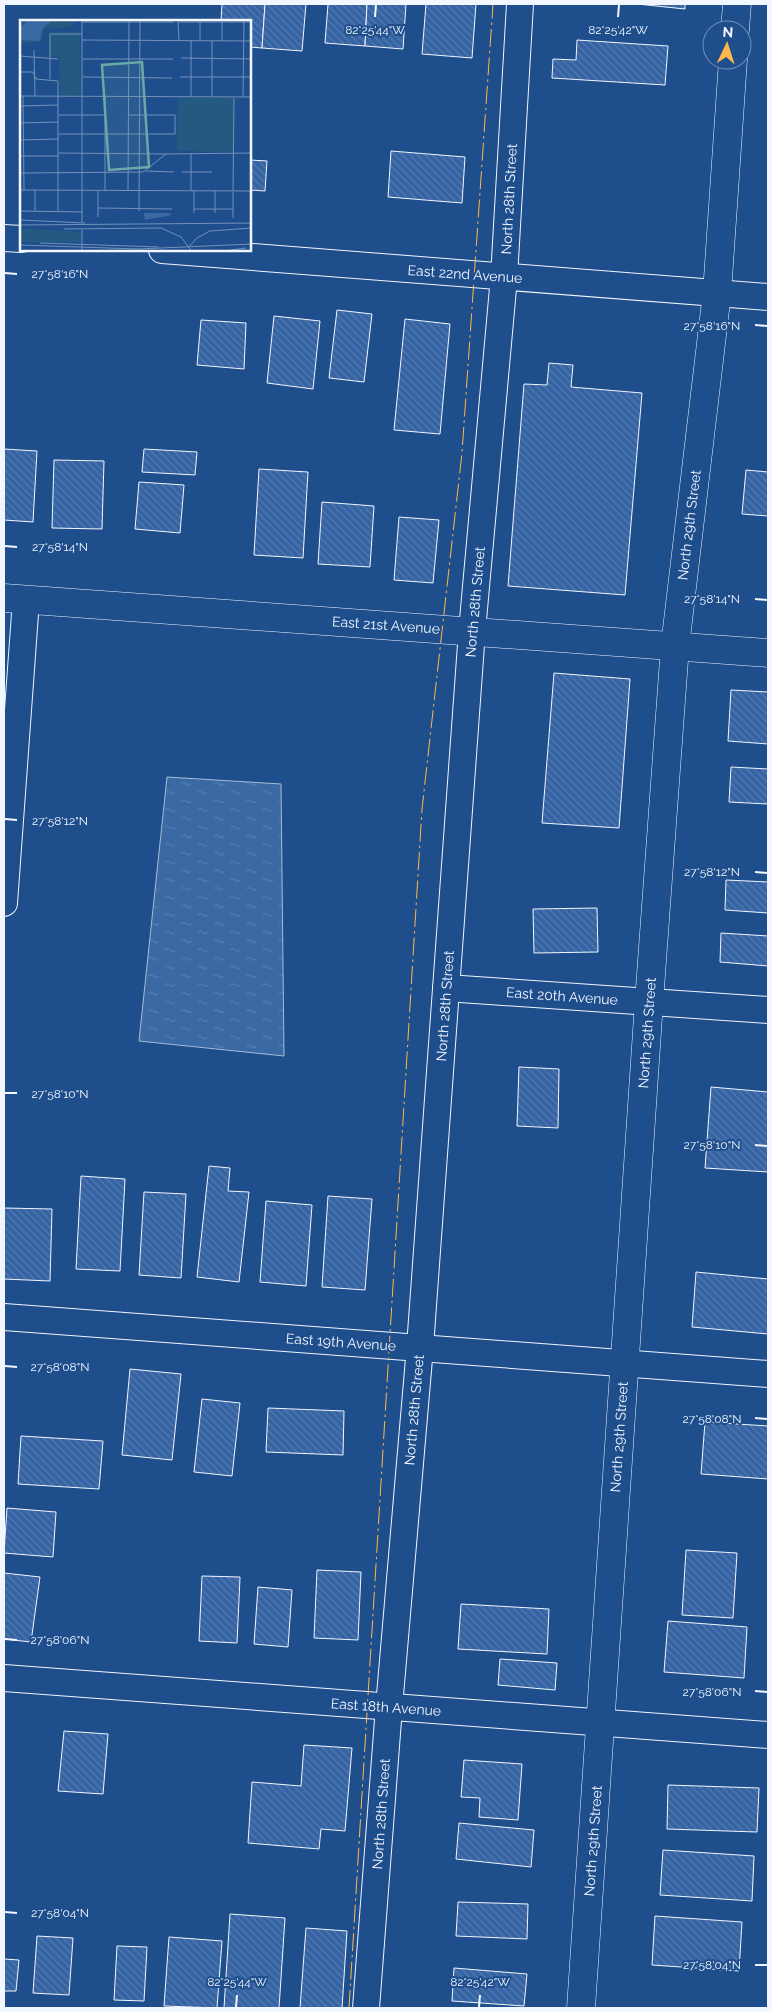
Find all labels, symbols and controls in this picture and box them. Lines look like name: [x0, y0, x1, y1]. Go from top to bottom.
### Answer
inset map: [20, 20, 251, 251]
north arrow: [702, 20, 752, 70]
text: 82°25'44"W: [345, 23, 405, 37]
text: 82°25'42"W: [588, 23, 648, 37]
text: N: [722, 24, 734, 40]
street label: North 28th Street: [498, 143, 520, 255]
street label: East 22nd Avenue: [407, 262, 523, 286]
text: 27°58'16"N: [32, 267, 88, 281]
text: 27°58'16"N: [684, 319, 740, 333]
street label: North 29th Street: [674, 469, 704, 581]
text: 27°58'14"N: [32, 540, 88, 554]
street label: North 28th Street: [462, 546, 488, 658]
text: 27°58'14"N: [684, 592, 740, 606]
street label: East 21st Avenue: [332, 613, 440, 637]
text: 27°58'12"N: [32, 814, 88, 828]
text: 27°58'12"N: [684, 865, 740, 879]
street label: North 28th Street: [433, 950, 457, 1062]
street label: North 29th Street: [635, 977, 659, 1089]
street label: East 20th Avenue: [506, 984, 618, 1008]
text: 27°58'10"N: [32, 1087, 88, 1101]
text: 27°58'10"N: [684, 1138, 740, 1152]
street label: East 19th Avenue: [285, 1330, 397, 1354]
street label: North 28th Street: [401, 1354, 427, 1466]
text: 27°58'08"N: [31, 1360, 89, 1374]
street label: North 29th Street: [607, 1381, 631, 1493]
text: 27°58'08"N: [683, 1412, 741, 1426]
text: 27°58'06"N: [31, 1633, 89, 1647]
text: 27°58'06"N: [683, 1685, 741, 1699]
street label: East 18th Avenue: [330, 1695, 442, 1719]
street label: North 28th Street: [369, 1758, 393, 1870]
street label: North 29th Street: [581, 1785, 605, 1897]
text: 27°58'04"N: [31, 1906, 89, 1920]
text: 27°58'04"N: [683, 1958, 741, 1972]
text: 82°25'44"W: [207, 1975, 267, 1989]
text: 82°25'42"W: [450, 1975, 510, 1989]

